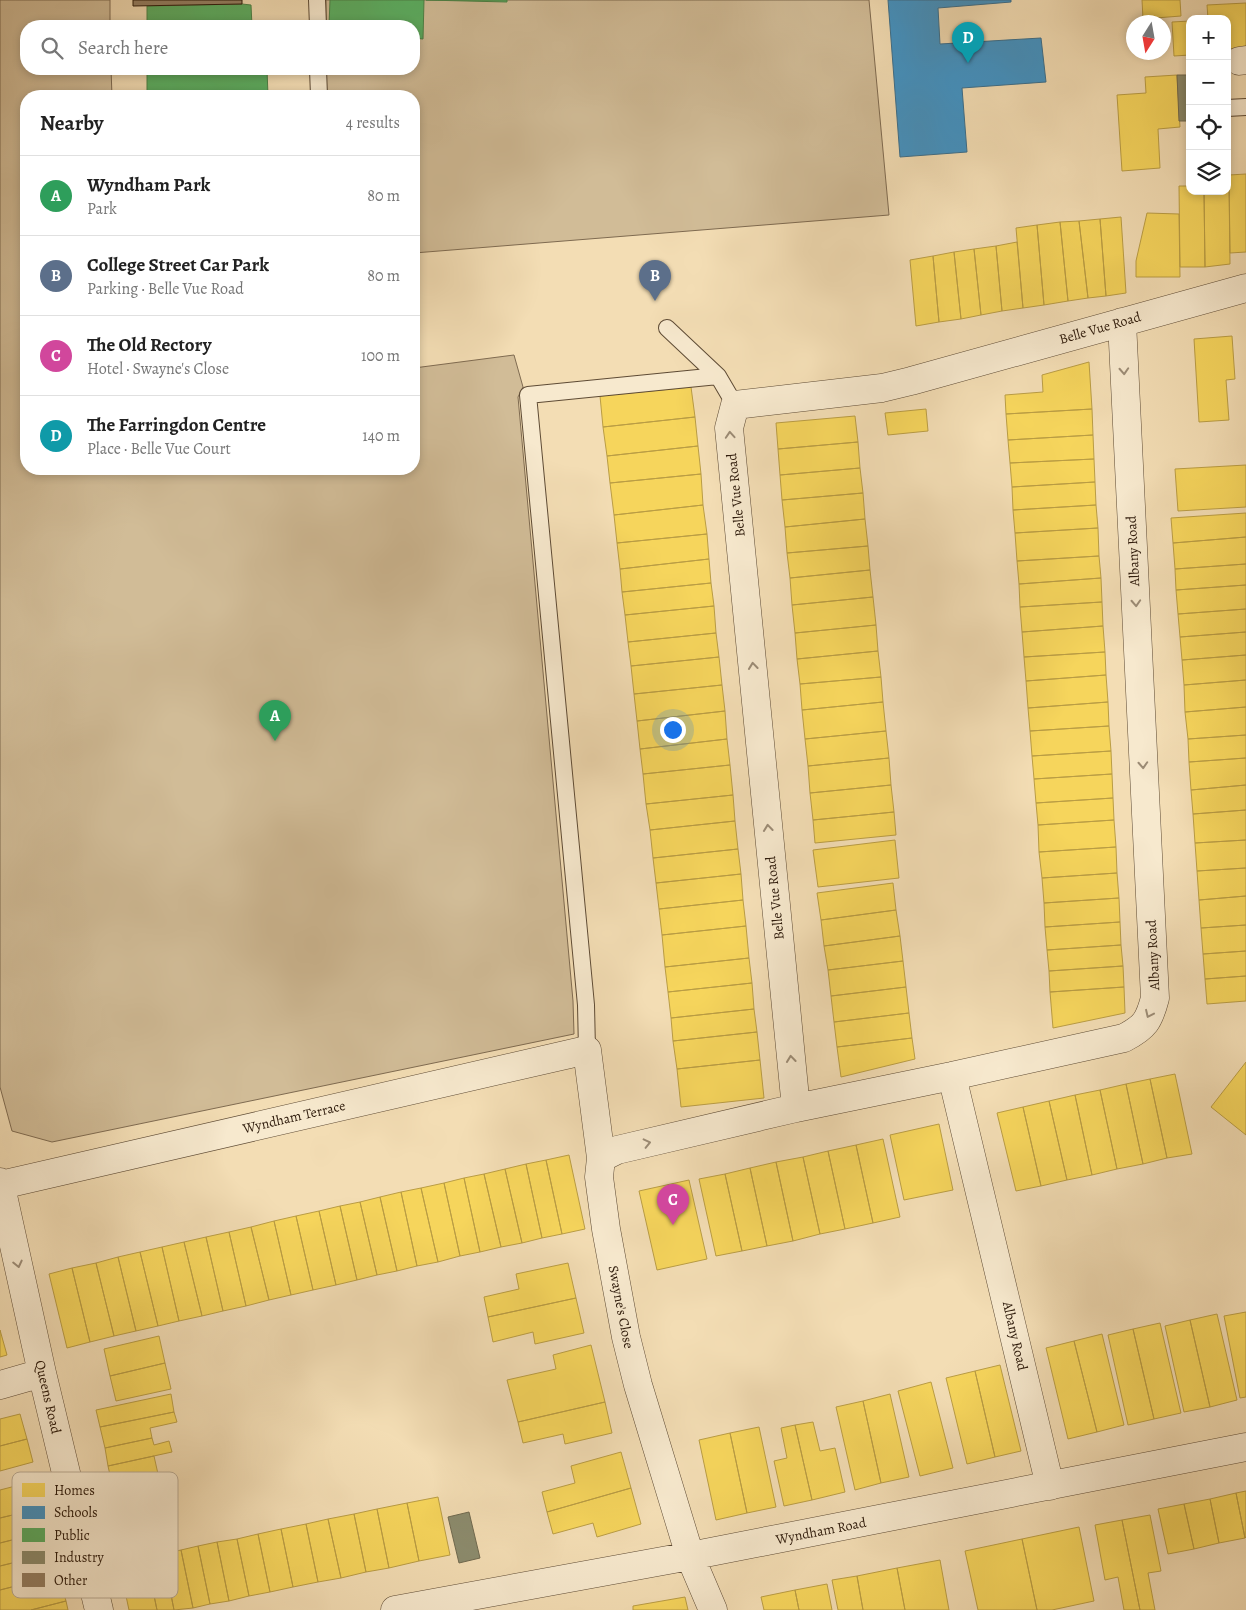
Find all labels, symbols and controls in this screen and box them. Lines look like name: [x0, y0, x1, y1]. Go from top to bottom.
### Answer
north arrow: [1126, 15, 1171, 60]
map controls: [1186, 15, 1231, 195]
button: +: [1186, 15, 1231, 60]
search box: [20, 20, 420, 75]
pin: D: [952, 22, 984, 63]
icon: search: [38, 34, 66, 62]
text: Search here: [78, 35, 168, 61]
button: −: [1186, 60, 1231, 105]
button: locate: [1186, 105, 1231, 150]
text: Nearby: [40, 109, 103, 137]
text: 4 results: [346, 112, 400, 134]
button: layers: [1186, 150, 1231, 195]
text: Wyndham Park: [87, 172, 210, 198]
text: A: [51, 185, 61, 207]
text: 80 m: [367, 185, 400, 207]
text: Park: [87, 198, 117, 220]
text: College Street Car Park: [87, 252, 269, 278]
pin: B: [639, 260, 671, 301]
text: B: [51, 265, 61, 287]
text: 80 m: [367, 265, 400, 287]
text: Parking · Belle Vue Road: [87, 278, 244, 300]
street label: Belle Vue Road: [1057, 307, 1143, 349]
text: The Old Rectory: [87, 332, 211, 358]
text: C: [51, 345, 61, 367]
text: 100 m: [361, 345, 400, 367]
text: Hotel · Swayne's Close: [87, 358, 229, 380]
one-way arrow: [1119, 367, 1130, 375]
text: The Farringdon Centre: [87, 412, 266, 438]
text: D: [50, 425, 62, 447]
text: 140 m: [362, 425, 400, 447]
one-way arrow: [725, 431, 736, 439]
text: Place · Belle Vue Court: [87, 438, 231, 460]
street label: Belle Vue Road: [722, 452, 750, 538]
street label: Albany Road: [1122, 515, 1144, 588]
one-way arrow: [1130, 599, 1141, 607]
one-way arrow: [747, 662, 758, 670]
pin: A: [259, 700, 291, 741]
your location: [660, 717, 686, 743]
one-way arrow: [1138, 761, 1149, 769]
one-way arrow: [763, 824, 774, 832]
street label: Belle Vue Road: [761, 855, 789, 941]
street label: Albany Road: [1142, 919, 1164, 992]
one-way arrow: [1145, 1009, 1156, 1018]
one-way arrow: [786, 1055, 797, 1063]
street label: Wyndham Terrace: [240, 1096, 347, 1138]
one-way arrow: [642, 1138, 651, 1149]
pin: C: [657, 1184, 689, 1225]
one-way arrow: [12, 1260, 23, 1269]
street label: Swayne's Close: [604, 1264, 638, 1350]
street label: Albany Road: [998, 1299, 1032, 1373]
street label: Queens Road: [30, 1358, 66, 1436]
legend: [12, 1472, 178, 1598]
text: Homes: [54, 1481, 95, 1500]
text: Schools: [54, 1503, 98, 1522]
street label: Wyndham Road: [773, 1513, 868, 1549]
text: Public: [54, 1526, 90, 1545]
text: Industry: [54, 1548, 104, 1567]
text: Other: [54, 1571, 88, 1590]

